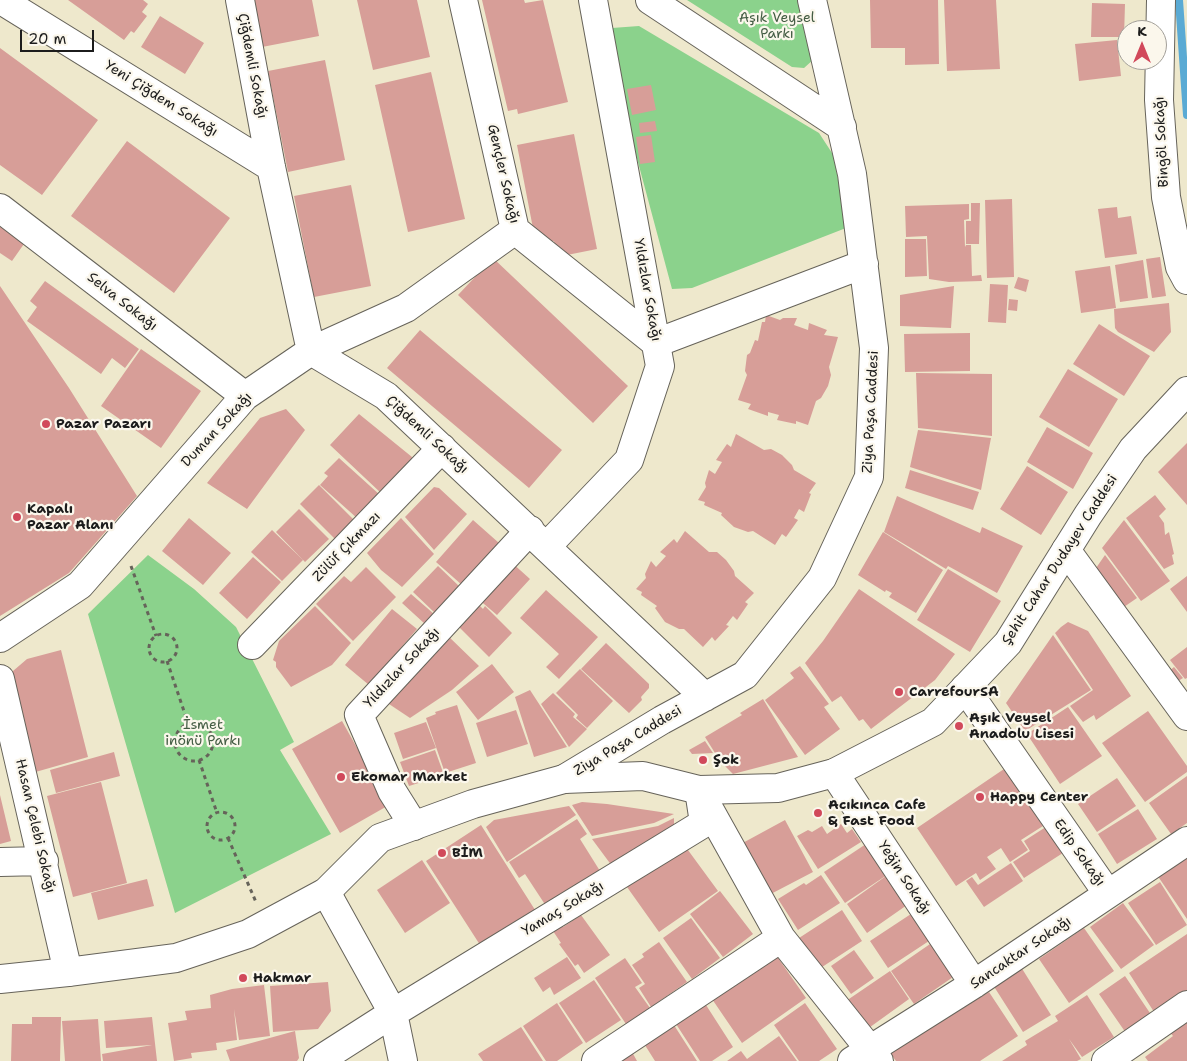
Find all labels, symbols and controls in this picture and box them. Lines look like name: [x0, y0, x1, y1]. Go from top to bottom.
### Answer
park label: Aşık Veysel Parkı: [739, 10, 815, 42]
street label: Çiğdemli Sokağı: [234, 12, 270, 120]
scale bar: [22, 20, 96, 52]
north arrow: [1117, 20, 1167, 70]
text: K: [1137, 22, 1147, 40]
text: 20 m: [28, 29, 67, 49]
street label: Yeni Çiğdem Sokağı: [101, 57, 221, 141]
street label: Bingöl Sokağı: [1151, 96, 1173, 188]
street label: Gençler Sokağı: [483, 123, 523, 225]
street label: Yıldızlar Sokağı: [630, 237, 664, 343]
street label: Selva Sokağı: [84, 269, 160, 335]
street label: Ziya Paşa Caddesi: [859, 350, 883, 474]
street label: Duman Sokağı: [178, 389, 256, 471]
street label: Çiğdemli Sokağı: [382, 392, 472, 478]
place label: Pazar Pazarı: [56, 416, 151, 432]
marker: Pazar Pazarı: [40, 418, 52, 430]
street label: Şehit Cahar Dudayev Caddesi: [999, 472, 1121, 648]
place label: Kapalı Pazar Alanı: [27, 501, 114, 534]
street label: Zülüf Çıkmazı: [309, 509, 385, 585]
marker: Kapalı Pazar Alanı: [11, 511, 23, 523]
street label: Yıldızlar Sokağı: [360, 624, 444, 712]
place label: CarrefourSA: [909, 684, 999, 700]
marker: CarrefourSA: [893, 686, 905, 698]
street label: Ziya Paşa Caddesi: [571, 702, 685, 780]
place label: Aşık Veysel Anadolu Lisesi: [969, 710, 1074, 742]
park label: İsmet inönü Parkı: [165, 717, 241, 750]
marker: Aşık Veysel Anadolu Lisesi: [953, 720, 965, 732]
place label: Şok: [713, 752, 739, 768]
marker: Şok: [697, 754, 709, 766]
street label: Hasan Çelebi Sokağı: [11, 757, 59, 895]
place label: Ekomar Market: [351, 769, 467, 785]
marker: Ekomar Market: [335, 771, 347, 783]
place label: Happy Center: [990, 789, 1088, 805]
marker: Happy Center: [974, 791, 986, 803]
place label: Acıkınca Cafe & Fast Food: [828, 797, 926, 830]
marker: Acıkınca Cafe & Fast Food: [812, 807, 824, 819]
street label: Edip Sokağı: [1050, 816, 1108, 890]
street label: Yeğin Sokağı: [874, 838, 934, 918]
place label: BİM: [452, 845, 483, 861]
marker: BİM: [436, 847, 448, 859]
street label: Yamaç Sokağı: [519, 878, 607, 940]
street label: Sancaktar Sokağı: [967, 913, 1075, 993]
place label: Hakmar: [253, 970, 311, 986]
marker: Hakmar: [237, 972, 249, 984]

